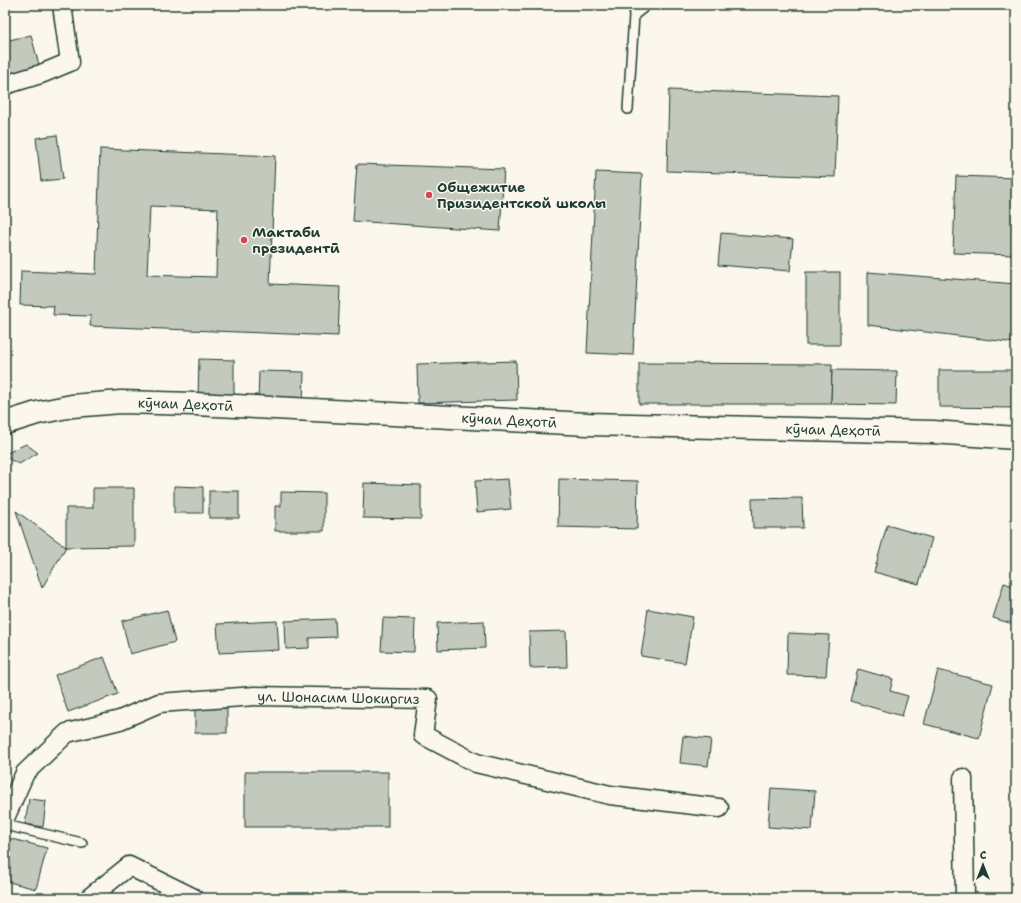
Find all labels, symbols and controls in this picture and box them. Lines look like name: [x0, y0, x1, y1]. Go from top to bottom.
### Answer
place label: Общежитие Призидентской школы: [437, 178, 606, 212]
marker: Общежитие Призидентской школы: [424, 190, 434, 200]
place label: Мактаби президентӣ: [252, 223, 340, 257]
marker: Мактаби президентӣ: [239, 235, 249, 245]
street label: кӯчаи Деҳотӣ: [138, 393, 234, 415]
street label: кӯчаи Деҳотӣ: [461, 409, 557, 431]
street label: кӯчаи Деҳотӣ: [785, 420, 881, 440]
street label: ул. Шонасим Шокиргиз: [257, 687, 420, 708]
north arrow: [963, 845, 1003, 885]
text: С: [980, 848, 987, 863]

